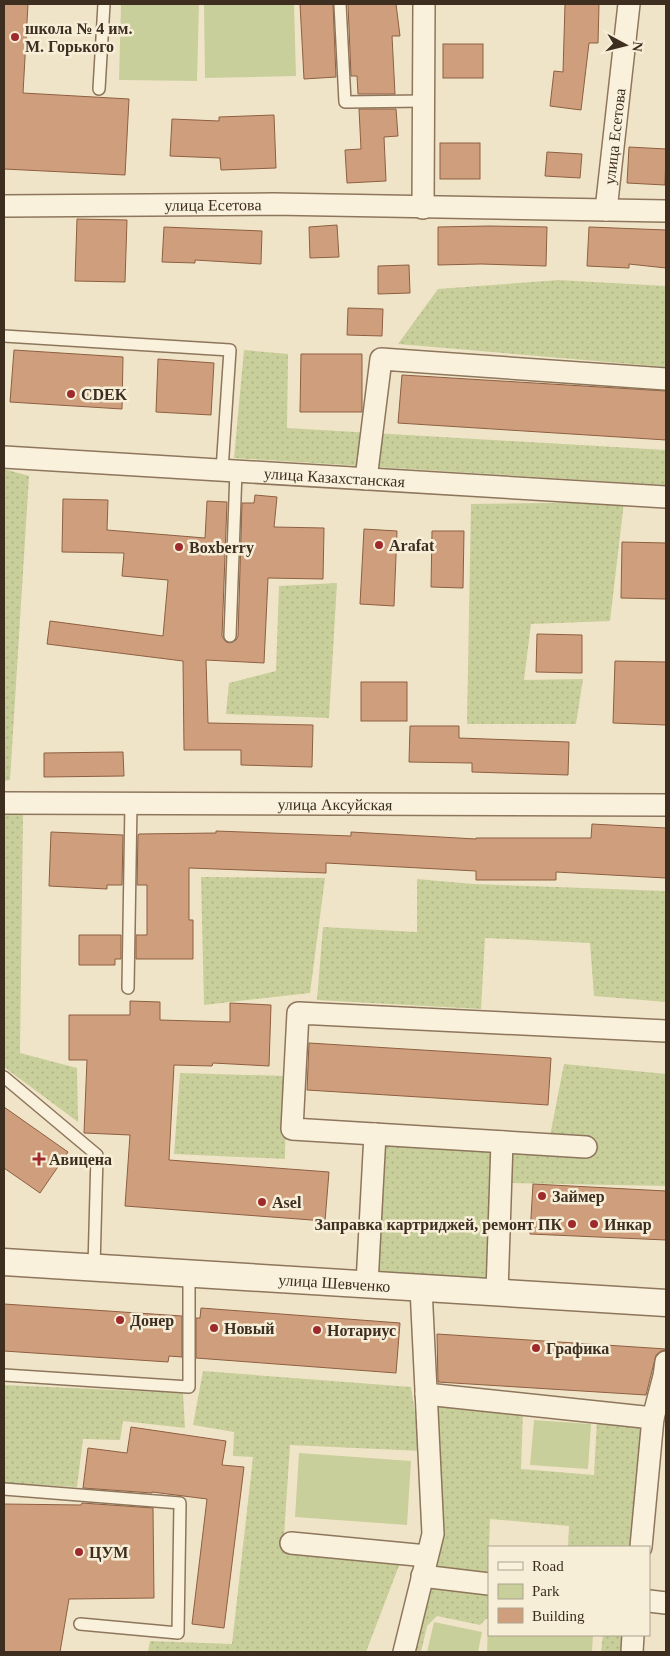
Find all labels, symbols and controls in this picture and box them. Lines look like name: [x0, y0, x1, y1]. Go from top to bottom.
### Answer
place label: школа № 4 им. М. Горького: [25, 20, 132, 56]
north arrow: [600, 20, 650, 70]
marker: школа № 4 им. М. Горького: [9, 31, 21, 43]
text: N: [629, 41, 645, 52]
street label: улица Есетова: [601, 87, 629, 186]
street label: улица Есетова: [164, 196, 262, 215]
place label: CDEK: [81, 386, 128, 403]
marker: CDEK: [65, 388, 77, 400]
street label: улица Казахстанская: [263, 465, 406, 490]
place label: Arafat: [389, 537, 435, 554]
place label: Boxberry: [189, 539, 254, 557]
marker: Arafat: [373, 539, 385, 551]
marker: Boxberry: [173, 541, 185, 553]
street label: улица Аксуйская: [277, 796, 393, 814]
place label: Авицена: [49, 1151, 112, 1168]
marker: Авицена: [33, 1153, 45, 1165]
place label: Займер: [552, 1188, 605, 1206]
marker: Займер: [536, 1190, 548, 1202]
place label: Asel: [272, 1194, 302, 1211]
marker: Asel: [256, 1196, 268, 1208]
place label: Заправка картриджей, ремонт ПК: [315, 1216, 562, 1234]
place label: Инкар: [604, 1216, 652, 1234]
marker: Заправка картриджей, ремонт ПК: [566, 1218, 578, 1230]
marker: Инкар: [588, 1218, 600, 1230]
street label: улица Шевченко: [278, 1271, 391, 1295]
place label: Донер: [130, 1312, 174, 1330]
marker: Донер: [114, 1314, 126, 1326]
place label: Новый: [224, 1320, 274, 1337]
marker: Новый: [208, 1322, 220, 1334]
place label: Нотариус: [327, 1322, 396, 1340]
marker: Нотариус: [311, 1324, 323, 1336]
place label: Графика: [546, 1340, 609, 1358]
marker: Графика: [530, 1342, 542, 1354]
place label: ЦУМ: [89, 1544, 128, 1562]
marker: ЦУМ: [73, 1546, 85, 1558]
legend: [488, 1546, 650, 1636]
text: Road: [532, 1558, 564, 1574]
text: Park: [532, 1583, 560, 1599]
text: Building: [532, 1608, 585, 1624]

